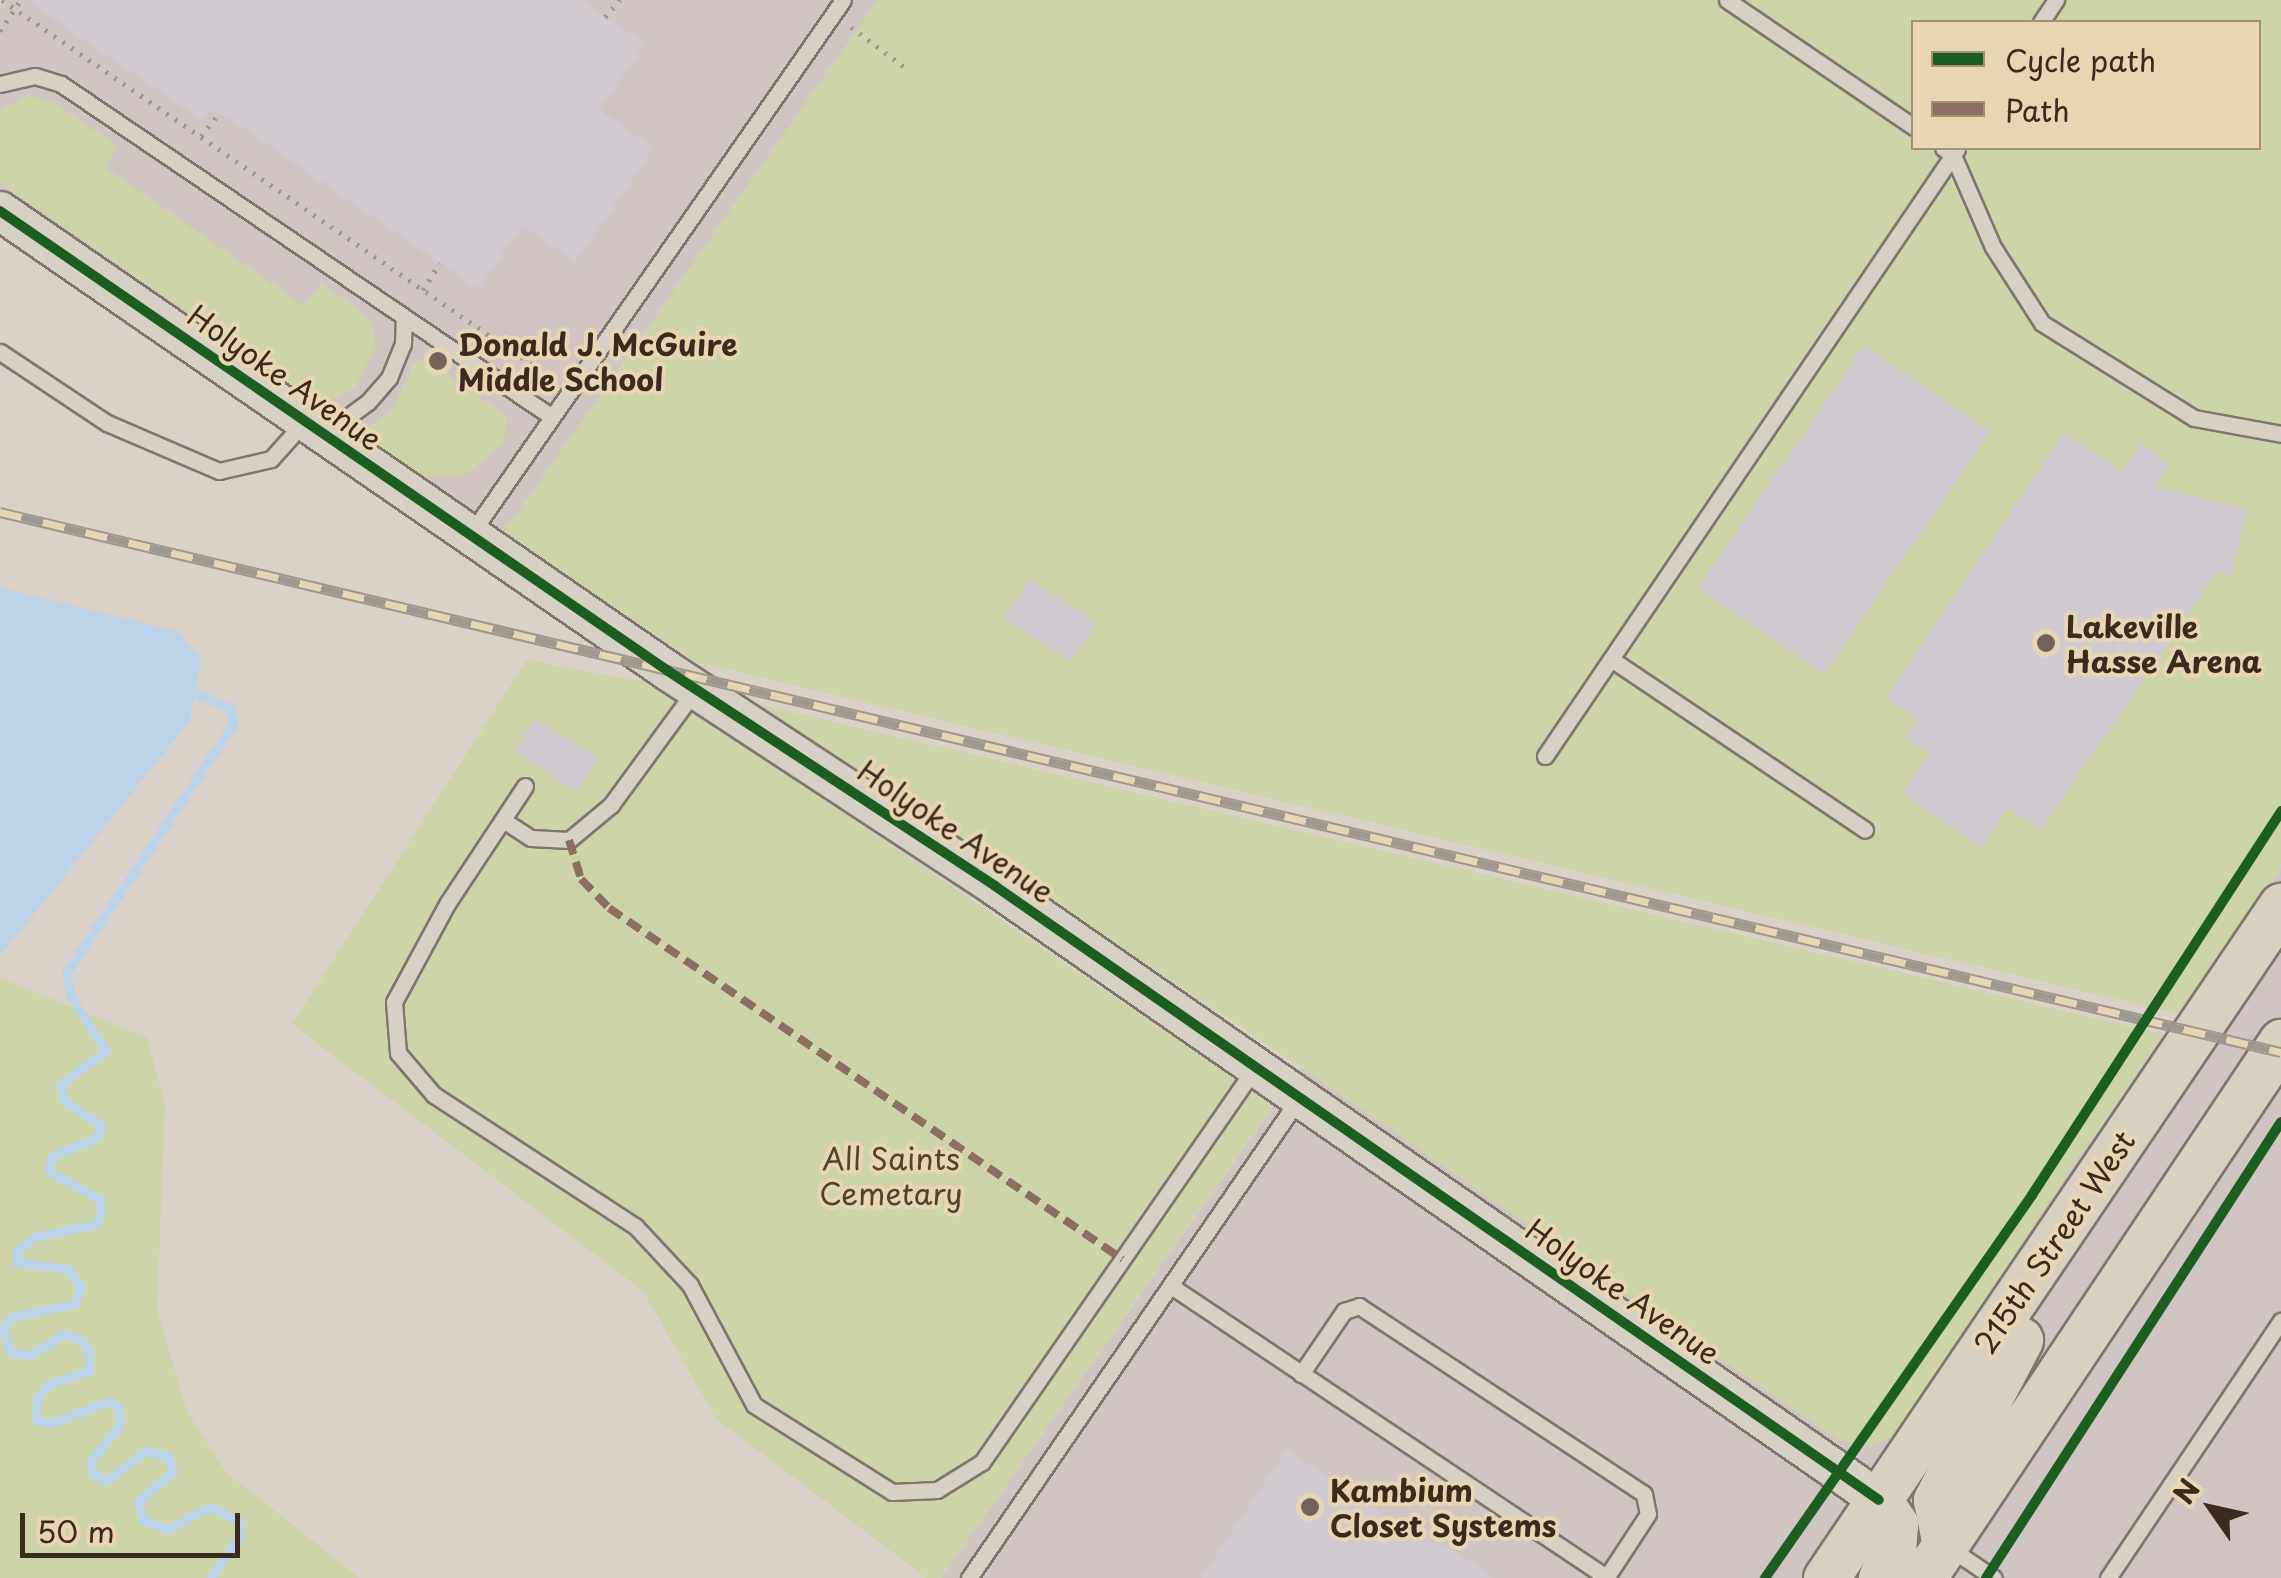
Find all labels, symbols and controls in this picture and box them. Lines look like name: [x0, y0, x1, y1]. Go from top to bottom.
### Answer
legend: [1911, 20, 2261, 150]
text: Cycle path: [2005, 37, 2156, 82]
text: Path: [2005, 87, 2070, 132]
street label: Holyoke Avenue: [181, 297, 389, 457]
place label: Donald J. McGuire Middle School: [458, 326, 742, 396]
marker: Donald J. McGuire Middle School: [427, 350, 449, 372]
place label: Lakeville Hasse Arena: [2066, 608, 2259, 678]
marker: Lakeville Hasse Arena: [2035, 632, 2057, 654]
street label: Holyoke Avenue: [851, 752, 1061, 910]
street label: 215th Street West: [1966, 1124, 2142, 1360]
park label: All Saints Cemetary: [819, 1140, 963, 1210]
street label: Holyoke Avenue: [1519, 1211, 1727, 1371]
north arrow: [2161, 1458, 2261, 1558]
text: N: [2162, 1470, 2210, 1512]
place label: Kambium Closet Systems: [1330, 1472, 1559, 1542]
scale bar: [25, 1493, 245, 1555]
marker: Kambium Closet Systems: [1299, 1496, 1321, 1518]
text: 50 m: [37, 1508, 115, 1553]

